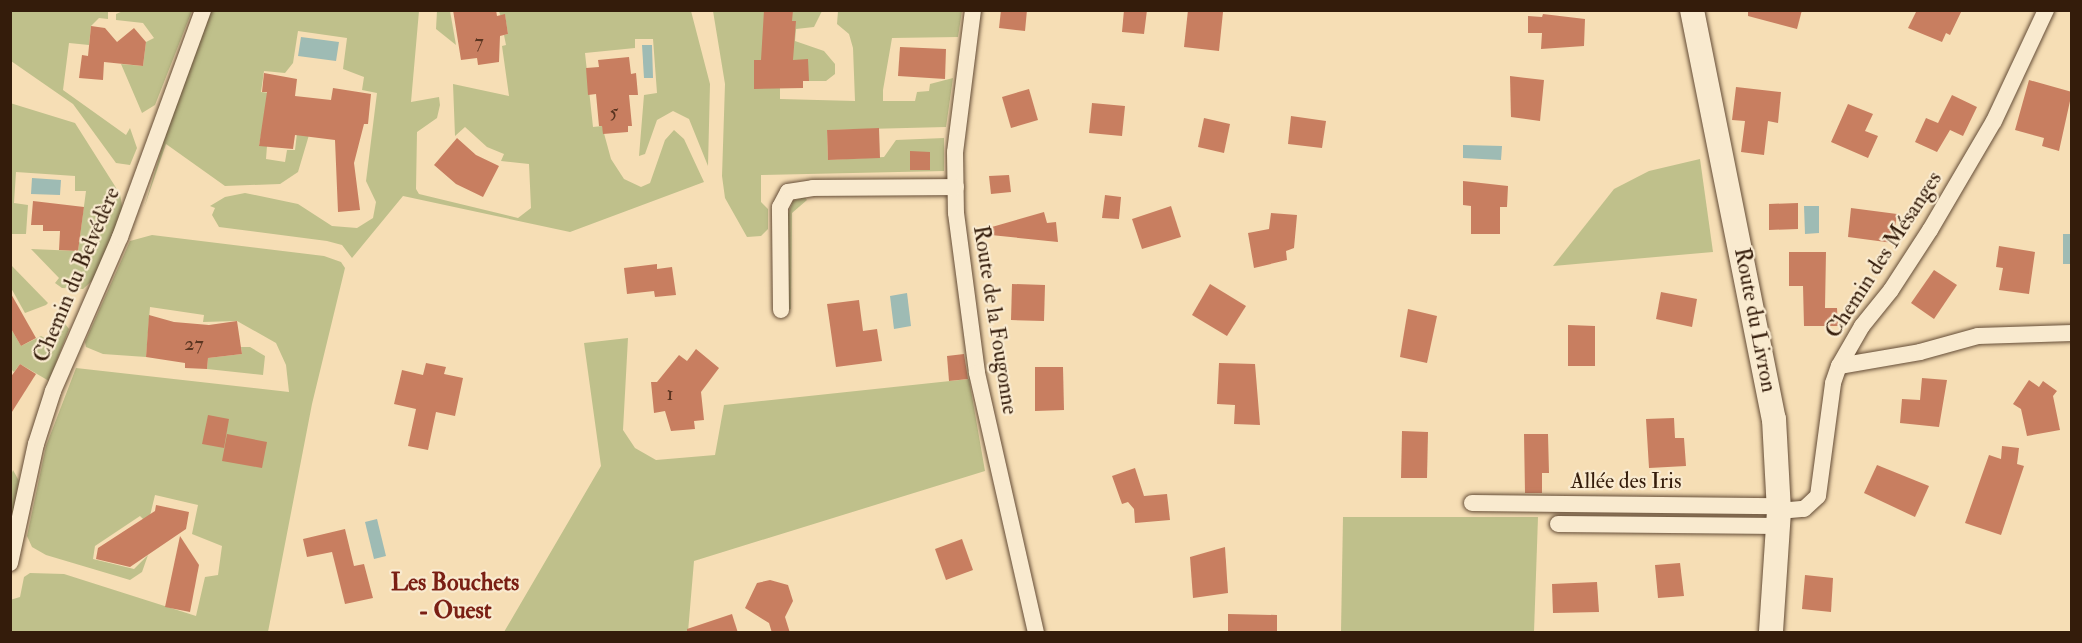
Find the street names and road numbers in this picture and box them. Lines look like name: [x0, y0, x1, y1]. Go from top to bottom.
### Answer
street label: Chemin des Mésanges: [1820, 167, 1948, 343]
street label: Chemin du Belvédère: [28, 184, 126, 366]
street label: Route de la Fougonne: [967, 224, 1023, 416]
street label: Route du Livron: [1728, 246, 1782, 394]
street label: Allée des Iris: [1571, 469, 1681, 495]

